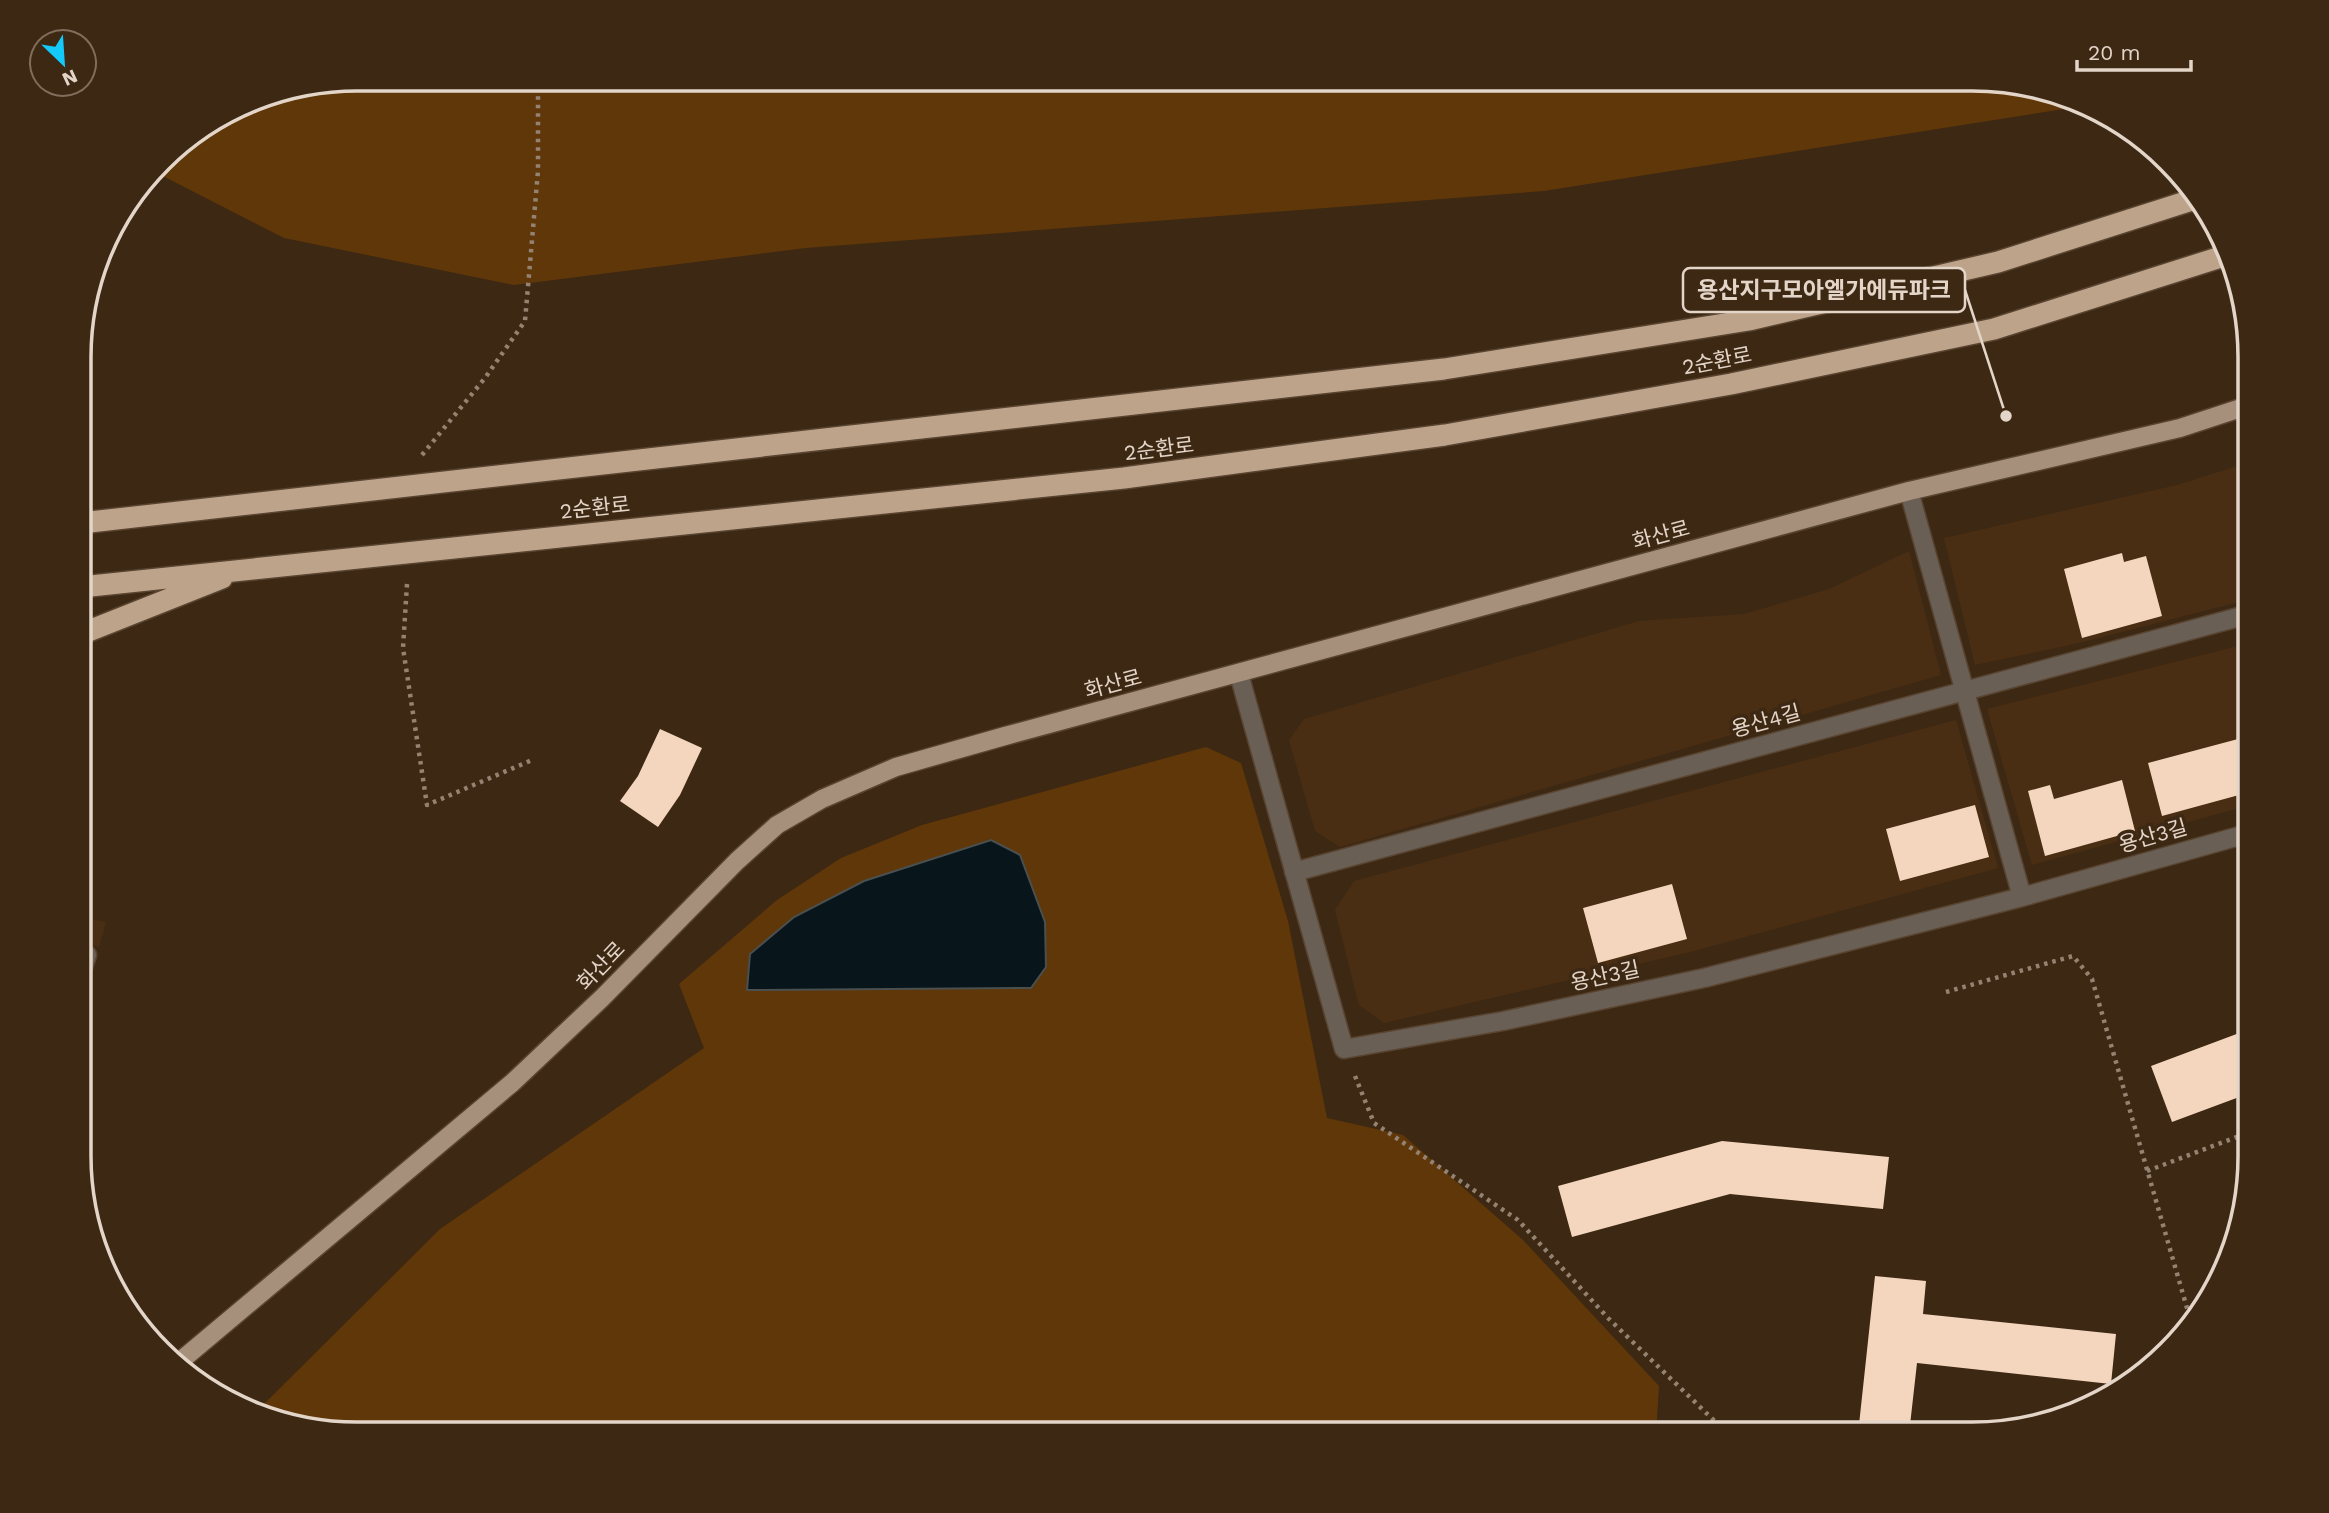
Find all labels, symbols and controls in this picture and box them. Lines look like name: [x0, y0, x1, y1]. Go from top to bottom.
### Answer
north arrow: [28, 28, 98, 98]
scale bar: [2077, 28, 2191, 72]
text: 20 m: [2088, 40, 2140, 65]
text: N: [59, 65, 81, 91]
callout: 용산지구모아엘가에듀파크: [1683, 268, 1965, 312]
text: 용산지구모아엘가에듀파크: [1697, 277, 1951, 304]
street label: 2순환로: [1680, 342, 1754, 379]
street label: 2순환로: [1123, 432, 1195, 465]
street label: 2순환로: [559, 491, 631, 524]
street label: 화산로: [1630, 515, 1692, 554]
street label: 화산로: [1082, 664, 1144, 703]
street label: 용산4길: [1728, 699, 1803, 742]
street label: 용산3길: [2116, 814, 2190, 857]
street label: 화산로: [572, 936, 630, 995]
street label: 용산3길: [1568, 956, 1642, 995]

